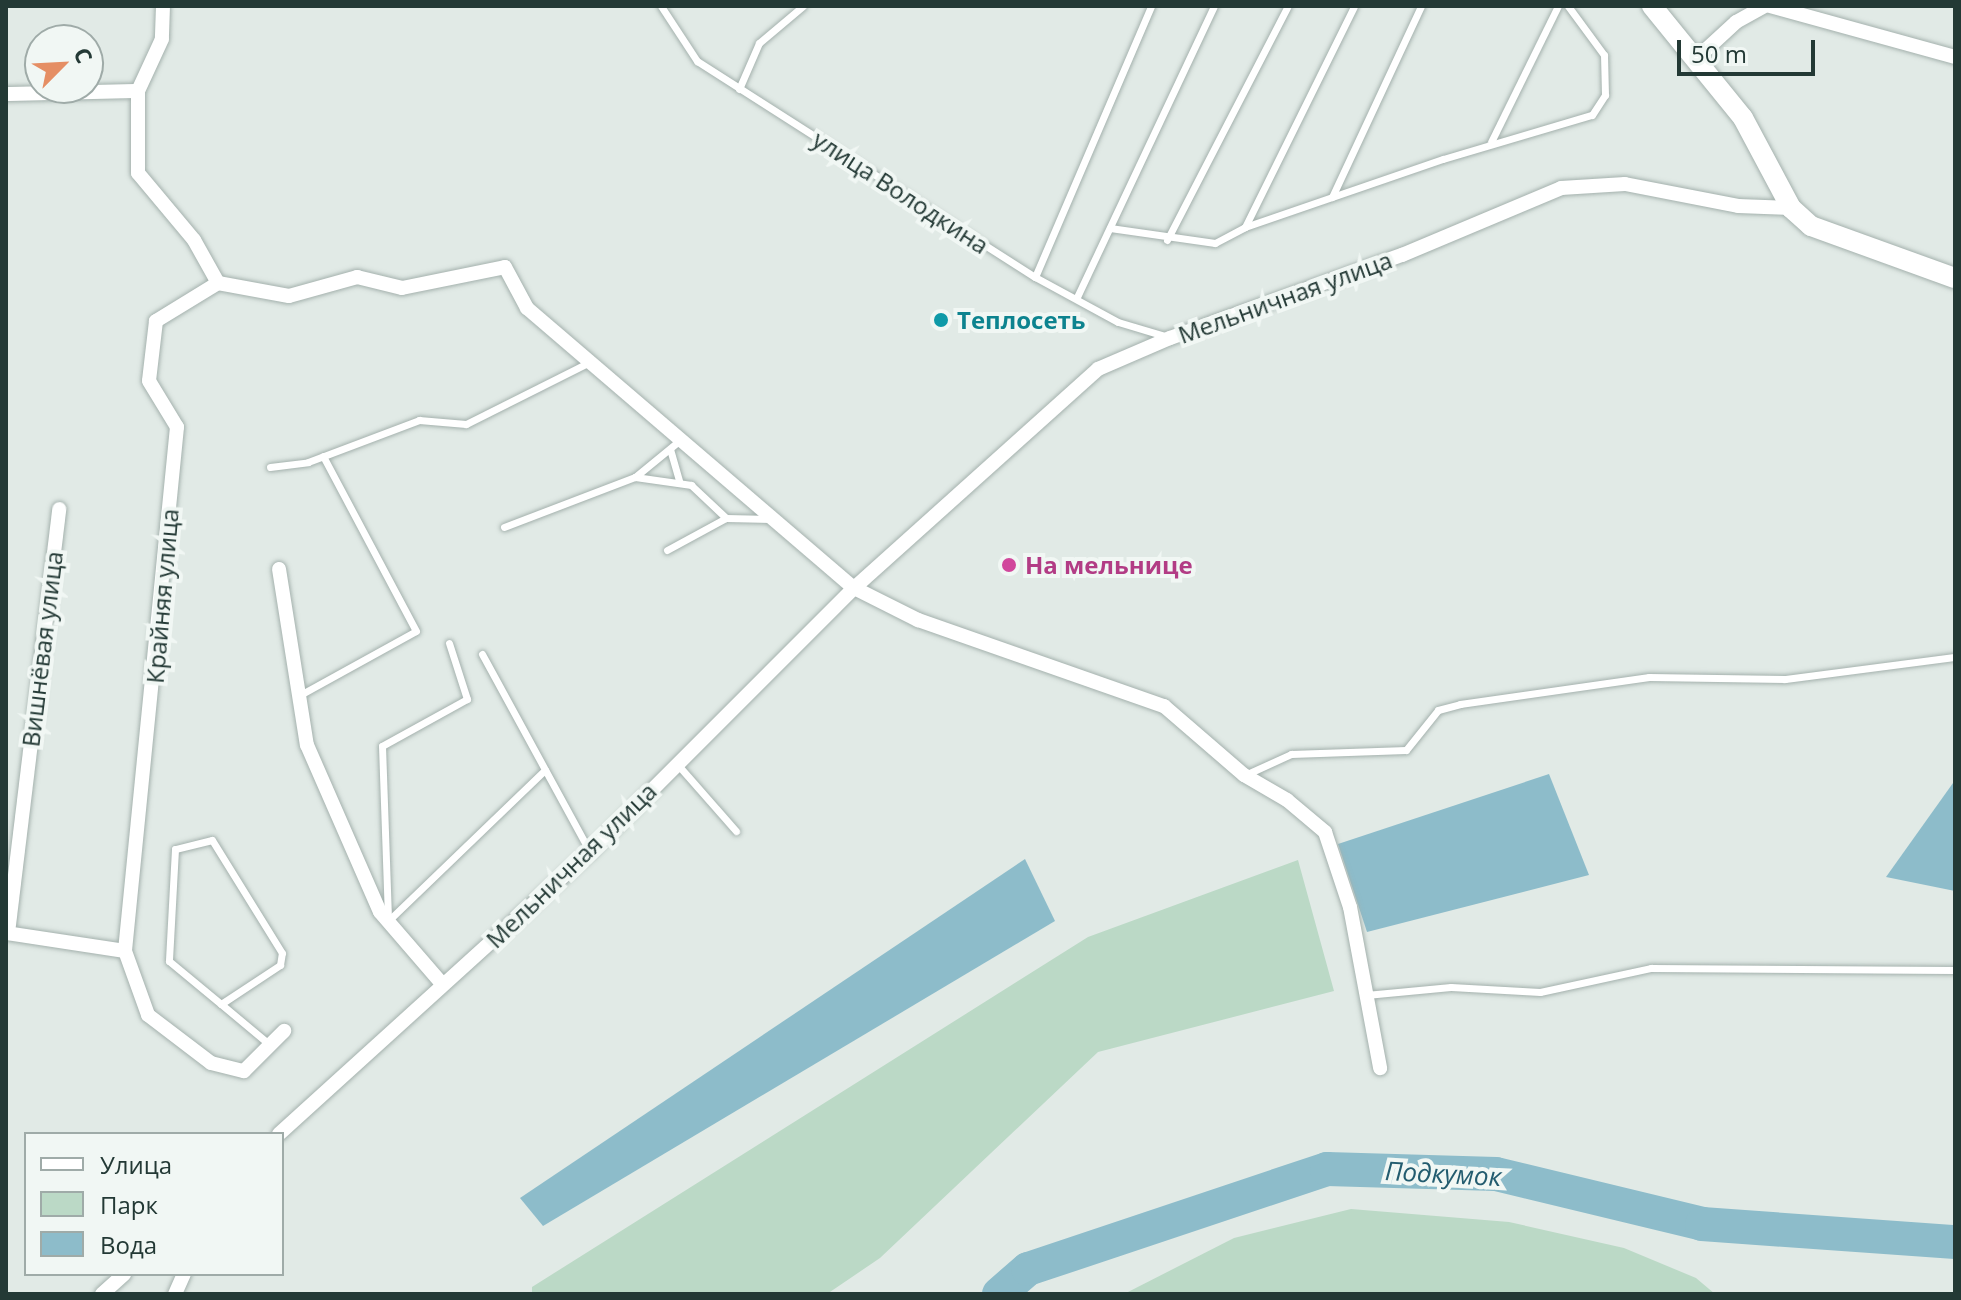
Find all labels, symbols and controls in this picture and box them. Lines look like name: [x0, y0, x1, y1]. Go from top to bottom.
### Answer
north arrow: [24, 24, 104, 104]
scale bar: [1681, 24, 1819, 74]
text: 50 m: [1691, 37, 1747, 70]
text: С: [68, 43, 101, 68]
street label: улица Володкина: [808, 124, 994, 260]
street label: Мельничная улица: [1174, 245, 1396, 349]
place label: Теплосеть: [957, 306, 1086, 334]
marker: Теплосеть: [932, 311, 950, 329]
street label: Крайняя улица: [140, 507, 184, 685]
street label: Вишнёвая улица: [16, 550, 68, 748]
place label: На мельнице: [1025, 551, 1193, 579]
marker: На мельнице: [1000, 556, 1018, 574]
street label: Мельничная улица: [480, 776, 662, 954]
legend: [24, 1132, 284, 1276]
text: Улица: [100, 1148, 172, 1181]
water label: Подкумок: [1384, 1155, 1502, 1193]
text: Парк: [100, 1188, 158, 1221]
text: Вода: [100, 1228, 157, 1261]

